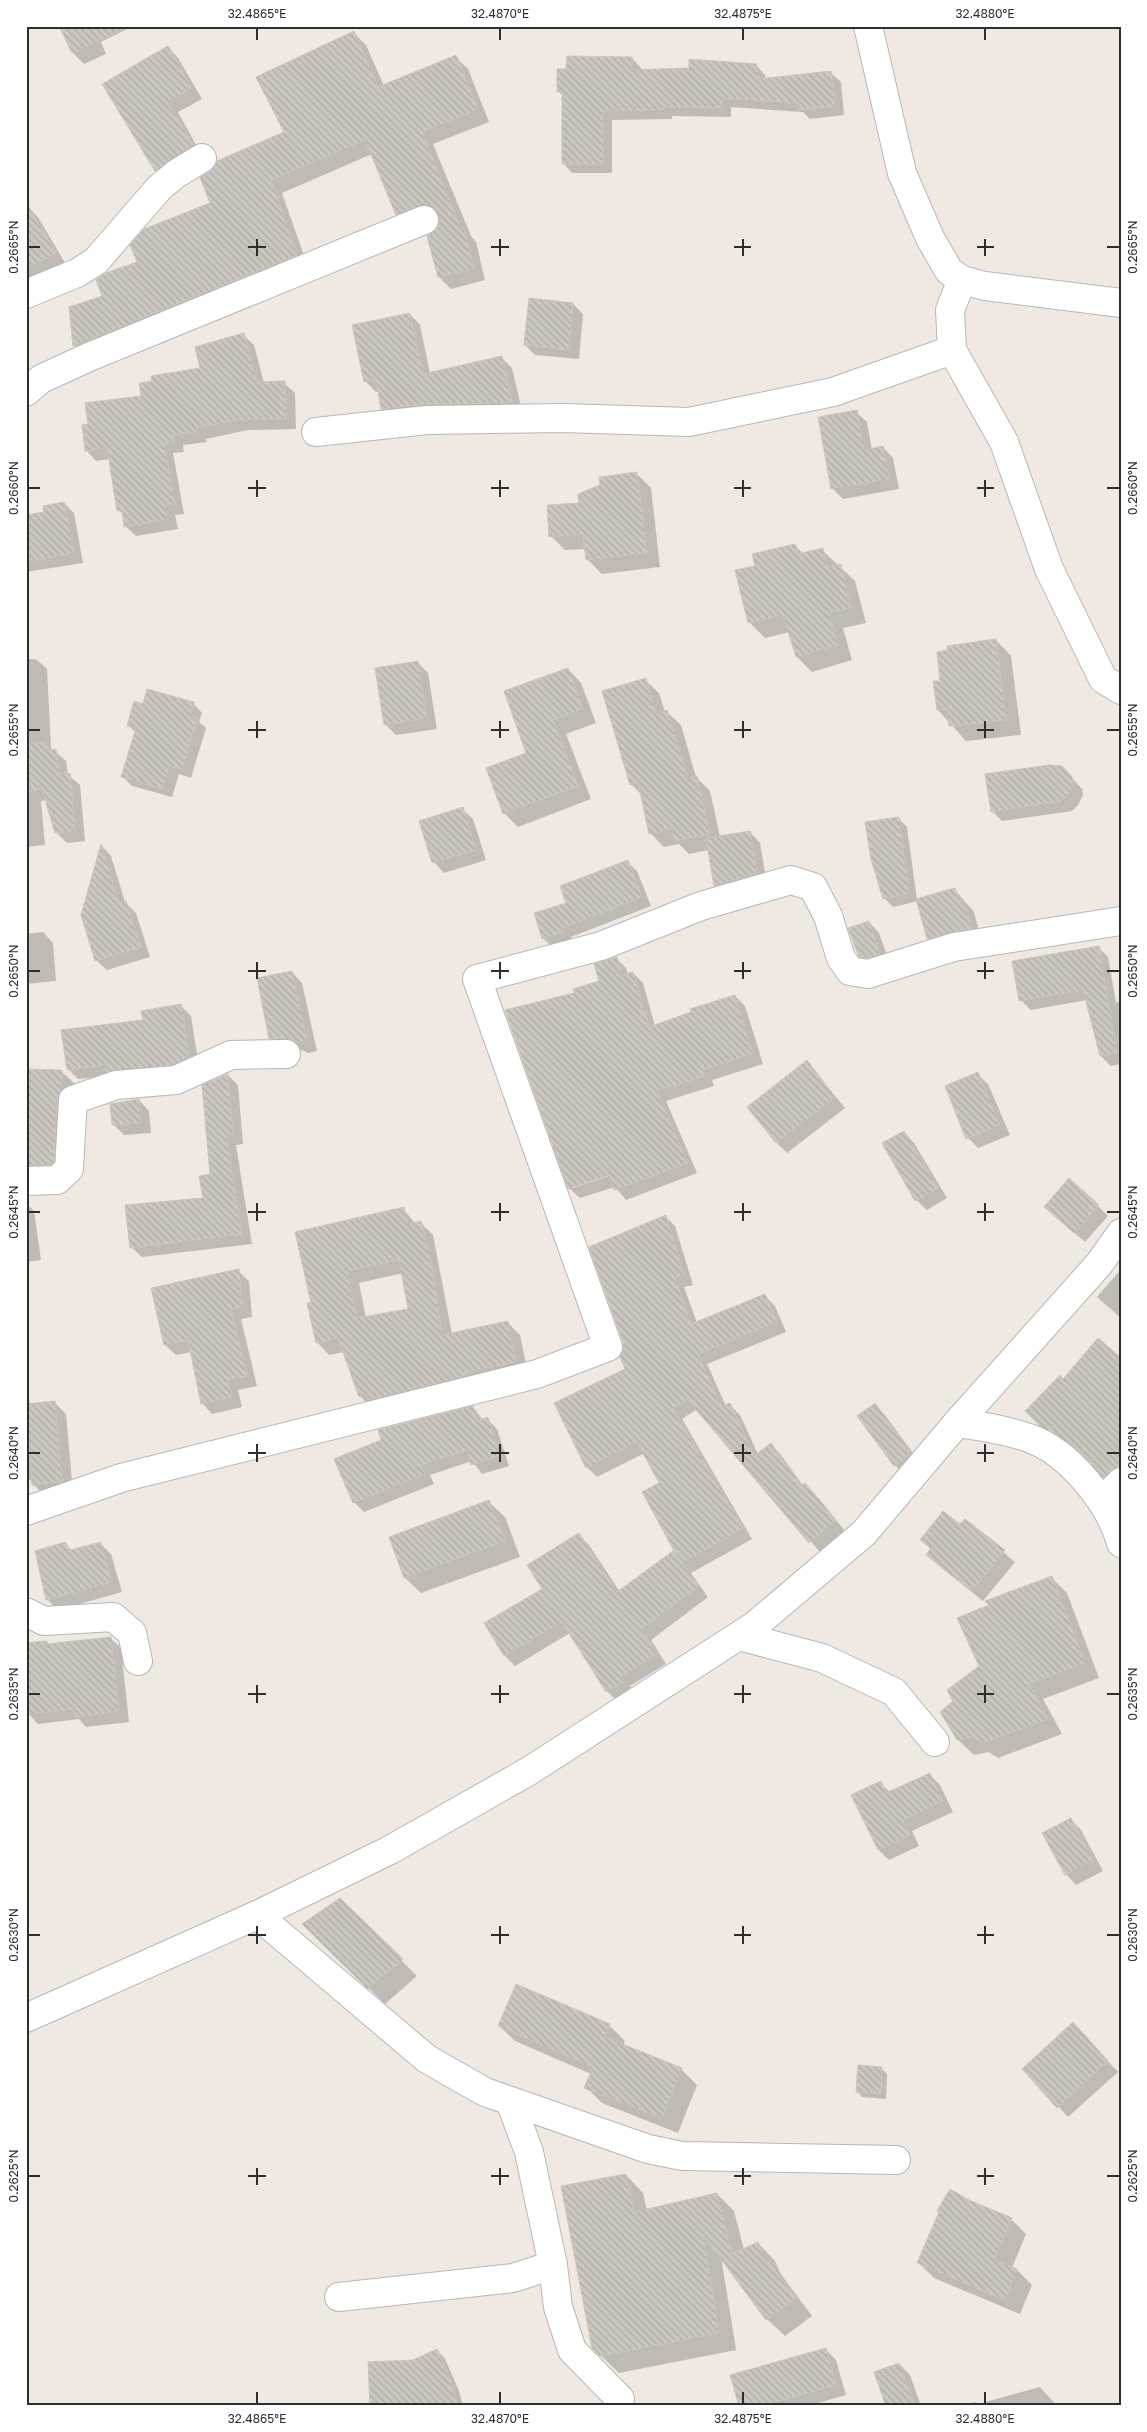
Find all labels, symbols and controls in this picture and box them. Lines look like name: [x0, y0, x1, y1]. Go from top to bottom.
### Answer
text: 32.4865°E: [228, 6, 286, 21]
text: 32.4870°E: [471, 6, 529, 21]
text: 32.4875°E: [714, 6, 772, 21]
text: 32.4880°E: [956, 6, 1014, 21]
text: 0.2665°N: [6, 220, 21, 274]
text: 0.2665°N: [1125, 220, 1140, 274]
text: 0.2660°N: [6, 461, 21, 515]
text: 0.2660°N: [1125, 461, 1140, 515]
text: 0.2655°N: [6, 704, 21, 756]
text: 0.2655°N: [1125, 704, 1140, 756]
text: 0.2650°N: [6, 944, 21, 998]
text: 0.2650°N: [1125, 944, 1140, 998]
text: 0.2645°N: [6, 1185, 21, 1239]
text: 0.2645°N: [1125, 1185, 1140, 1239]
text: 0.2640°N: [6, 1426, 21, 1480]
text: 0.2640°N: [1125, 1426, 1140, 1480]
text: 0.2635°N: [6, 1667, 21, 1721]
text: 0.2635°N: [1125, 1667, 1140, 1721]
text: 0.2630°N: [6, 1908, 21, 1962]
text: 0.2630°N: [1125, 1908, 1140, 1962]
text: 0.2625°N: [6, 2150, 21, 2202]
text: 0.2625°N: [1125, 2150, 1140, 2202]
text: 32.4865°E: [228, 2411, 286, 2426]
text: 32.4870°E: [471, 2411, 529, 2426]
text: 32.4875°E: [714, 2411, 772, 2426]
text: 32.4880°E: [956, 2411, 1014, 2426]

